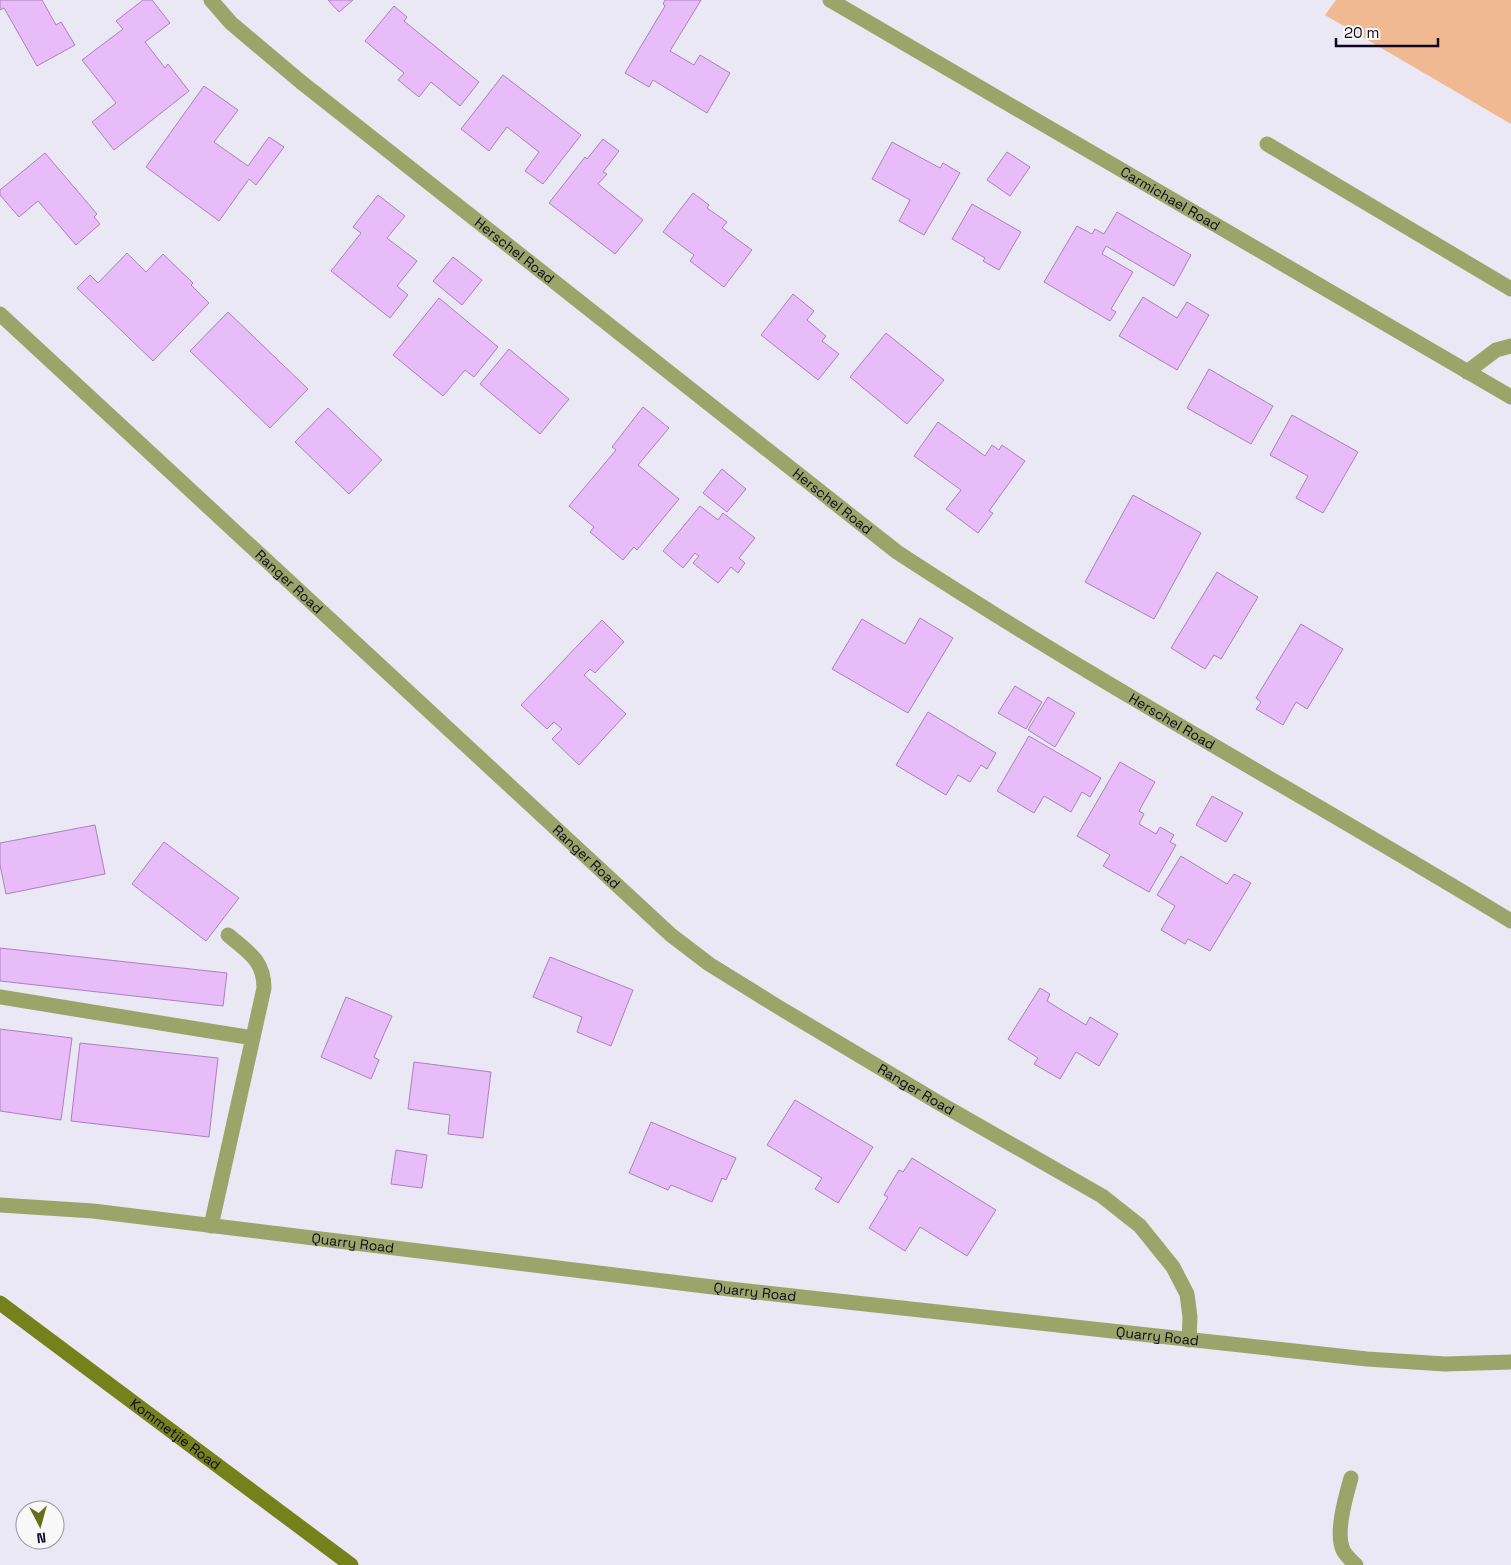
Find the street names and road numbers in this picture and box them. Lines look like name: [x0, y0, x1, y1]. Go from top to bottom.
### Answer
street label: Carmichael Road: [1117, 162, 1223, 235]
street label: Herschel Road: [471, 213, 558, 287]
street label: Herschel Road: [789, 464, 876, 538]
street label: Ranger Road: [251, 546, 327, 617]
street label: Herschel Road: [1126, 689, 1218, 753]
street label: Ranger Road: [549, 821, 624, 893]
street label: Ranger Road: [874, 1059, 958, 1119]
street label: Quarry Road: [310, 1229, 395, 1257]
street label: Quarry Road: [712, 1278, 797, 1305]
street label: Quarry Road: [1115, 1323, 1200, 1349]
street label: Kommetjie Road: [127, 1394, 224, 1474]

